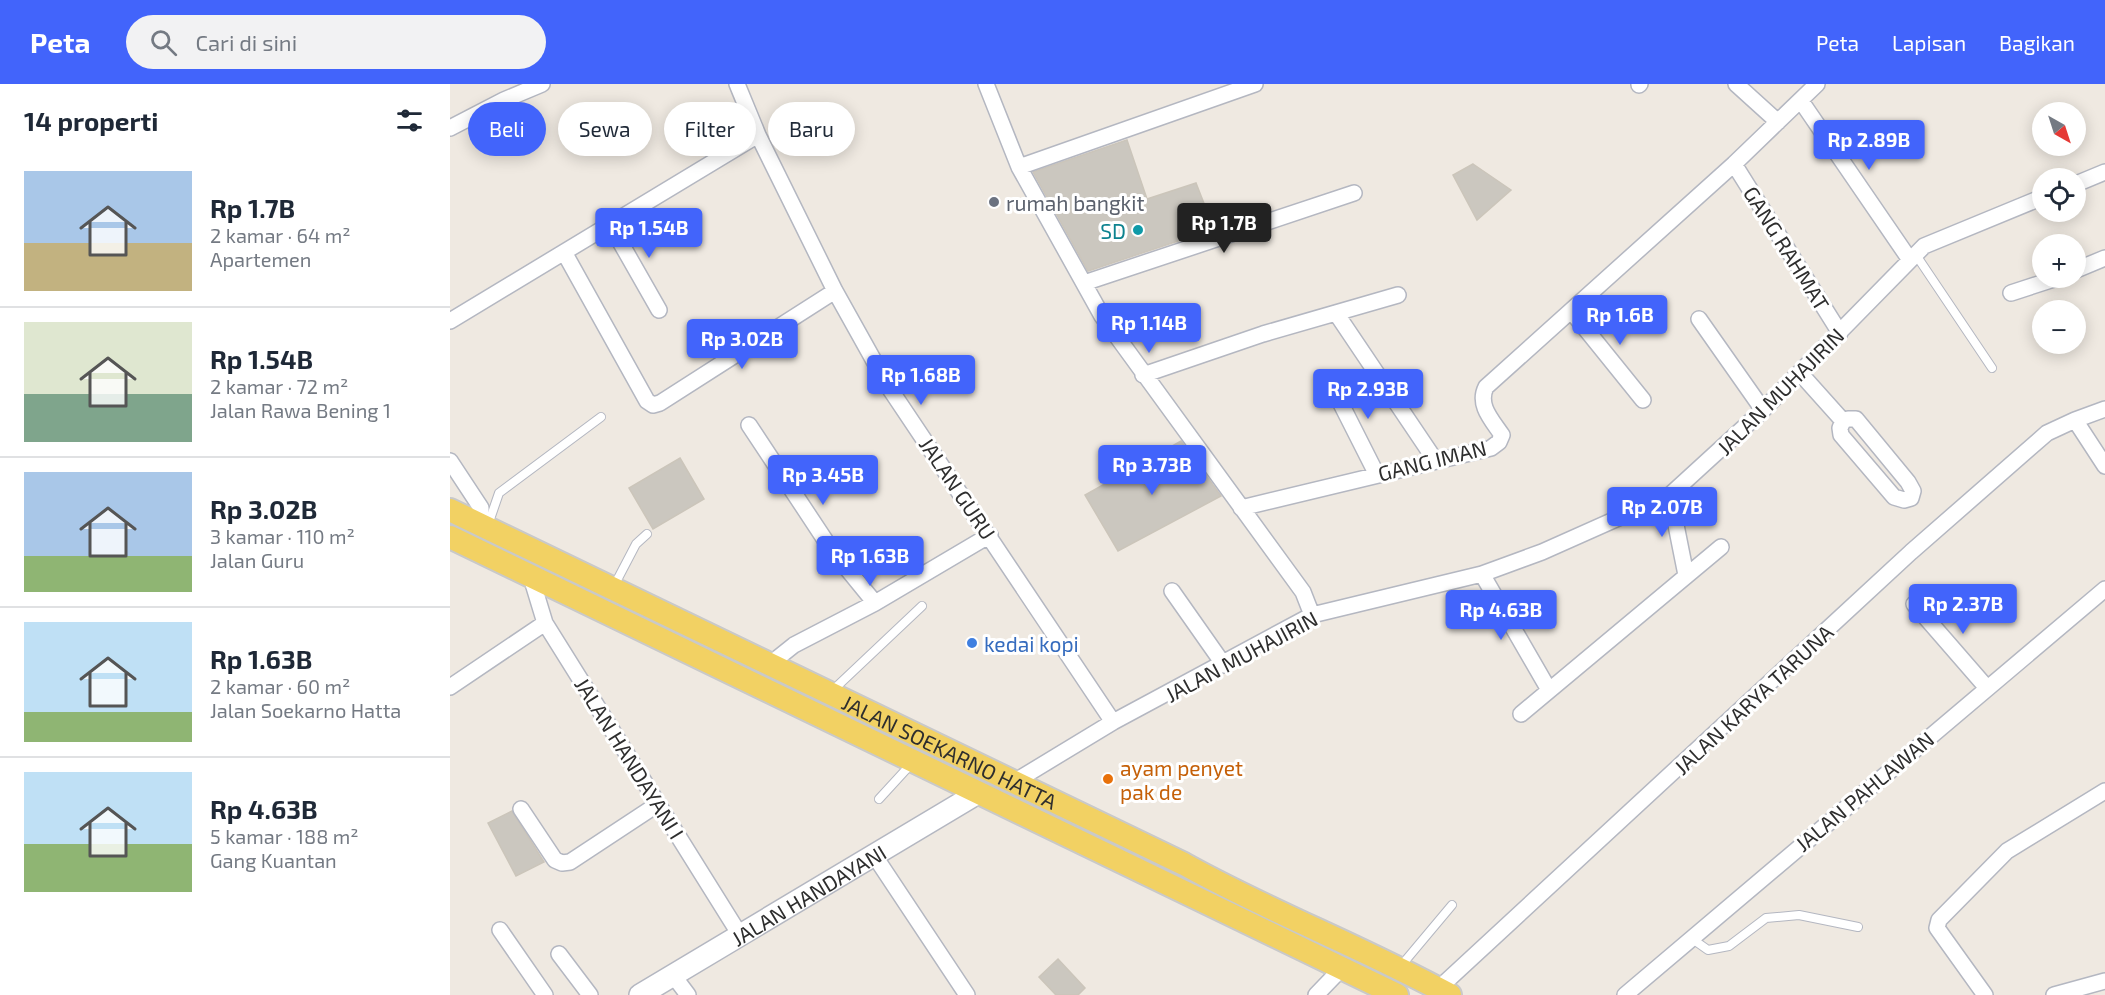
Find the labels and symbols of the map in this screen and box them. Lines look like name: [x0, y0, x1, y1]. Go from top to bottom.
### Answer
north arrow: [2032, 102, 2086, 156]
pin: Rp 2.89B: [1807, 120, 1931, 171]
street label: GANG RAHMAT: [1739, 181, 1835, 315]
place label: rumah bangkit: [1006, 190, 1145, 215]
marker: rumah bangkit: [987, 195, 1001, 209]
pin: Rp 1.7B: [1169, 203, 1279, 254]
pin: Rp 1.54B: [587, 208, 711, 259]
place label: SD: [1100, 218, 1126, 243]
marker: SD: [1131, 223, 1145, 237]
pin: Rp 1.6B: [1565, 295, 1675, 346]
pin: Rp 1.14B: [1087, 303, 1211, 354]
pin: Rp 3.02B: [680, 319, 804, 370]
street label: JALAN MUHAJIRIN: [1711, 322, 1849, 460]
pin: Rp 1.68B: [859, 355, 983, 406]
pin: Rp 2.93B: [1306, 369, 1430, 420]
street label: JALAN GURU: [915, 432, 1001, 544]
street label: GANG IMAN: [1375, 434, 1489, 486]
pin: Rp 3.73B: [1090, 445, 1214, 496]
pin: Rp 3.45B: [761, 455, 885, 506]
pin: Rp 2.07B: [1600, 487, 1724, 538]
pin: Rp 1.63B: [808, 536, 932, 587]
pin: Rp 2.37B: [1901, 584, 2025, 635]
pin: Rp 4.63B: [1439, 590, 1563, 641]
street label: JALAN MUHAJIRIN: [1161, 605, 1321, 707]
street label: JALAN KARYA TARUNA: [1668, 619, 1838, 779]
place label: kedai kopi: [984, 631, 1079, 656]
marker: kedai kopi: [965, 636, 979, 650]
street label: JALAN HANDAYANI I: [570, 673, 690, 843]
street label: JALAN SOEKARNO HATTA: [839, 689, 1061, 813]
street label: JALAN PAHLAWAN: [1790, 726, 1938, 856]
place label: ayam penyet pak de: [1120, 755, 1243, 804]
marker: ayam penyet pak de: [1101, 772, 1115, 786]
street label: JALAN HANDAYANI: [727, 839, 890, 950]

